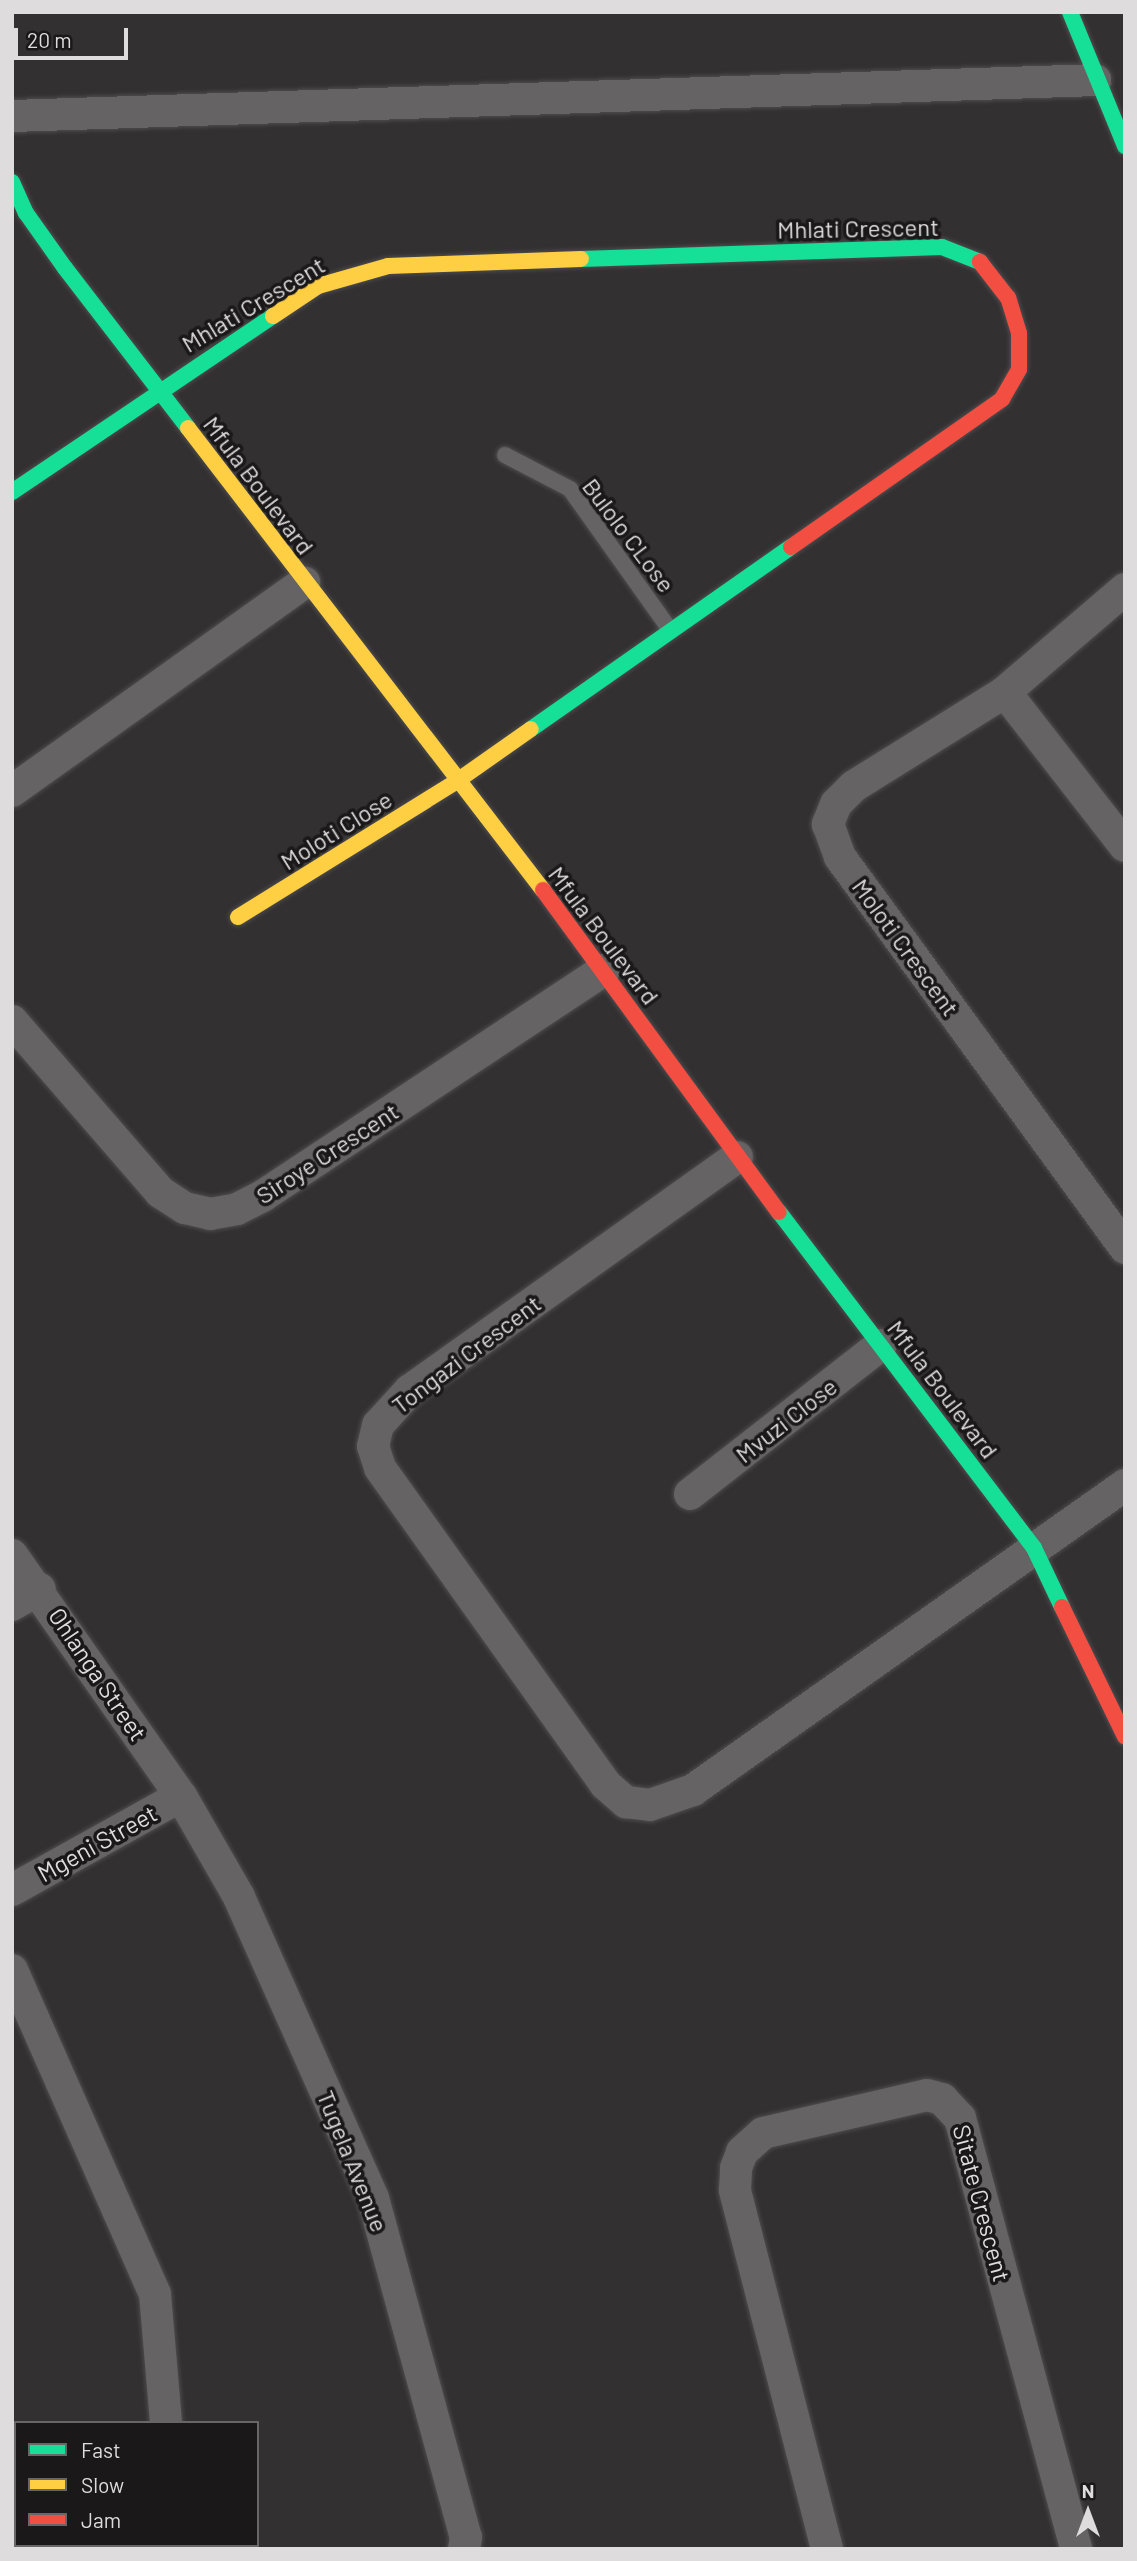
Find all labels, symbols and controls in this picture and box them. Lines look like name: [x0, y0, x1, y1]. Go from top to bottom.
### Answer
scale bar: [18, 14, 131, 58]
text: 20 m: [27, 27, 72, 52]
street label: Mhlati Crescent: [777, 212, 939, 244]
street label: Mhlati Crescent: [176, 250, 330, 358]
street label: Mfula Boulevard: [198, 410, 320, 560]
street label: Bulolo CLose: [577, 472, 681, 598]
street label: Moloti Close: [275, 784, 397, 876]
street label: Mfula Boulevard: [543, 860, 665, 1010]
street label: Moloti Crescent: [847, 873, 965, 1021]
street label: Siroye Crescent: [250, 1096, 404, 1210]
street label: Tongazi Crescent: [386, 1289, 546, 1419]
street label: Mfula Boulevard: [882, 1314, 1004, 1464]
street label: Mvuzi Close: [730, 1372, 842, 1468]
street label: Ohlanga Street: [43, 1602, 153, 1746]
street label: Mgeni Street: [32, 1798, 162, 1888]
street label: Tugela Avenue: [312, 2086, 394, 2236]
street label: Sitate Crescent: [947, 2121, 1017, 2285]
legend: [14, 2421, 259, 2547]
text: Fast: [81, 2437, 121, 2462]
text: Slow: [81, 2472, 124, 2497]
north arrow: [1053, 2477, 1123, 2547]
text: N: [1082, 2479, 1094, 2502]
text: Jam: [81, 2507, 121, 2532]

